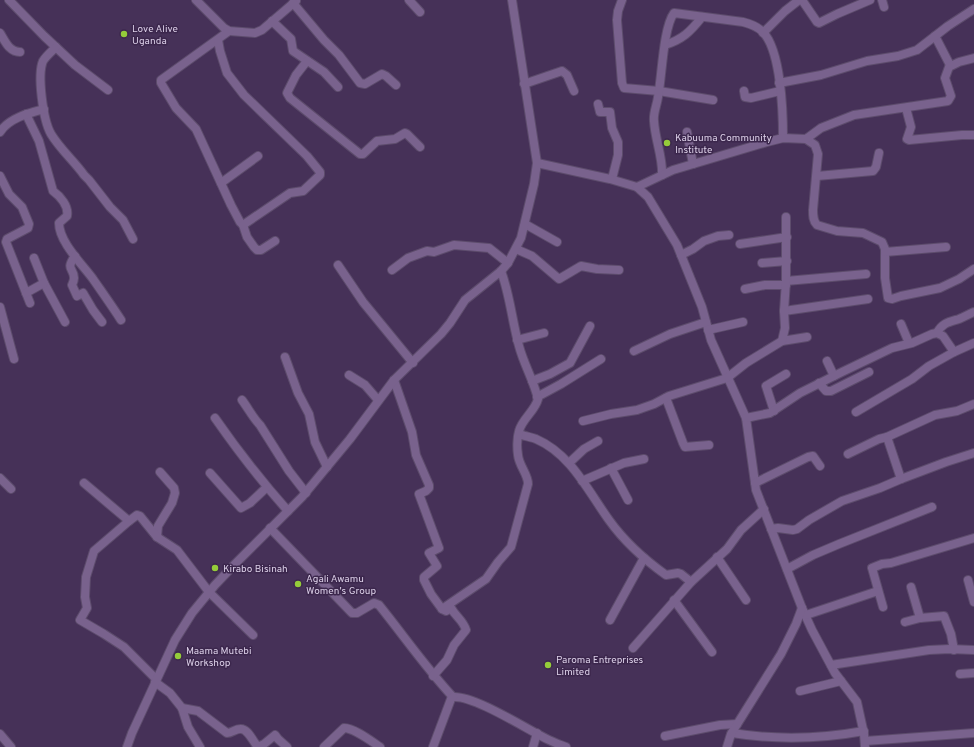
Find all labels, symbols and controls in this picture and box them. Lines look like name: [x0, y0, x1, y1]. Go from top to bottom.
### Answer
place label: Love Alive Uganda: [132, 23, 178, 48]
marker: Love Alive Uganda: [119, 29, 129, 39]
place label: Kabuuma Community Institute: [675, 132, 772, 157]
marker: Kabuuma Community Institute: [662, 138, 672, 148]
marker: Kirabo Bisinah: [210, 563, 220, 573]
place label: Kirabo Bisinah: [223, 563, 288, 576]
place label: Agali Awamu Women's Group: [306, 573, 376, 598]
marker: Agali Awamu Women's Group: [293, 579, 303, 589]
place label: Maama Mutebi Workshop: [186, 645, 251, 670]
marker: Maama Mutebi Workshop: [173, 651, 183, 661]
place label: Paroma Entreprises Limited: [556, 654, 644, 679]
marker: Paroma Entreprises Limited: [543, 660, 553, 670]

